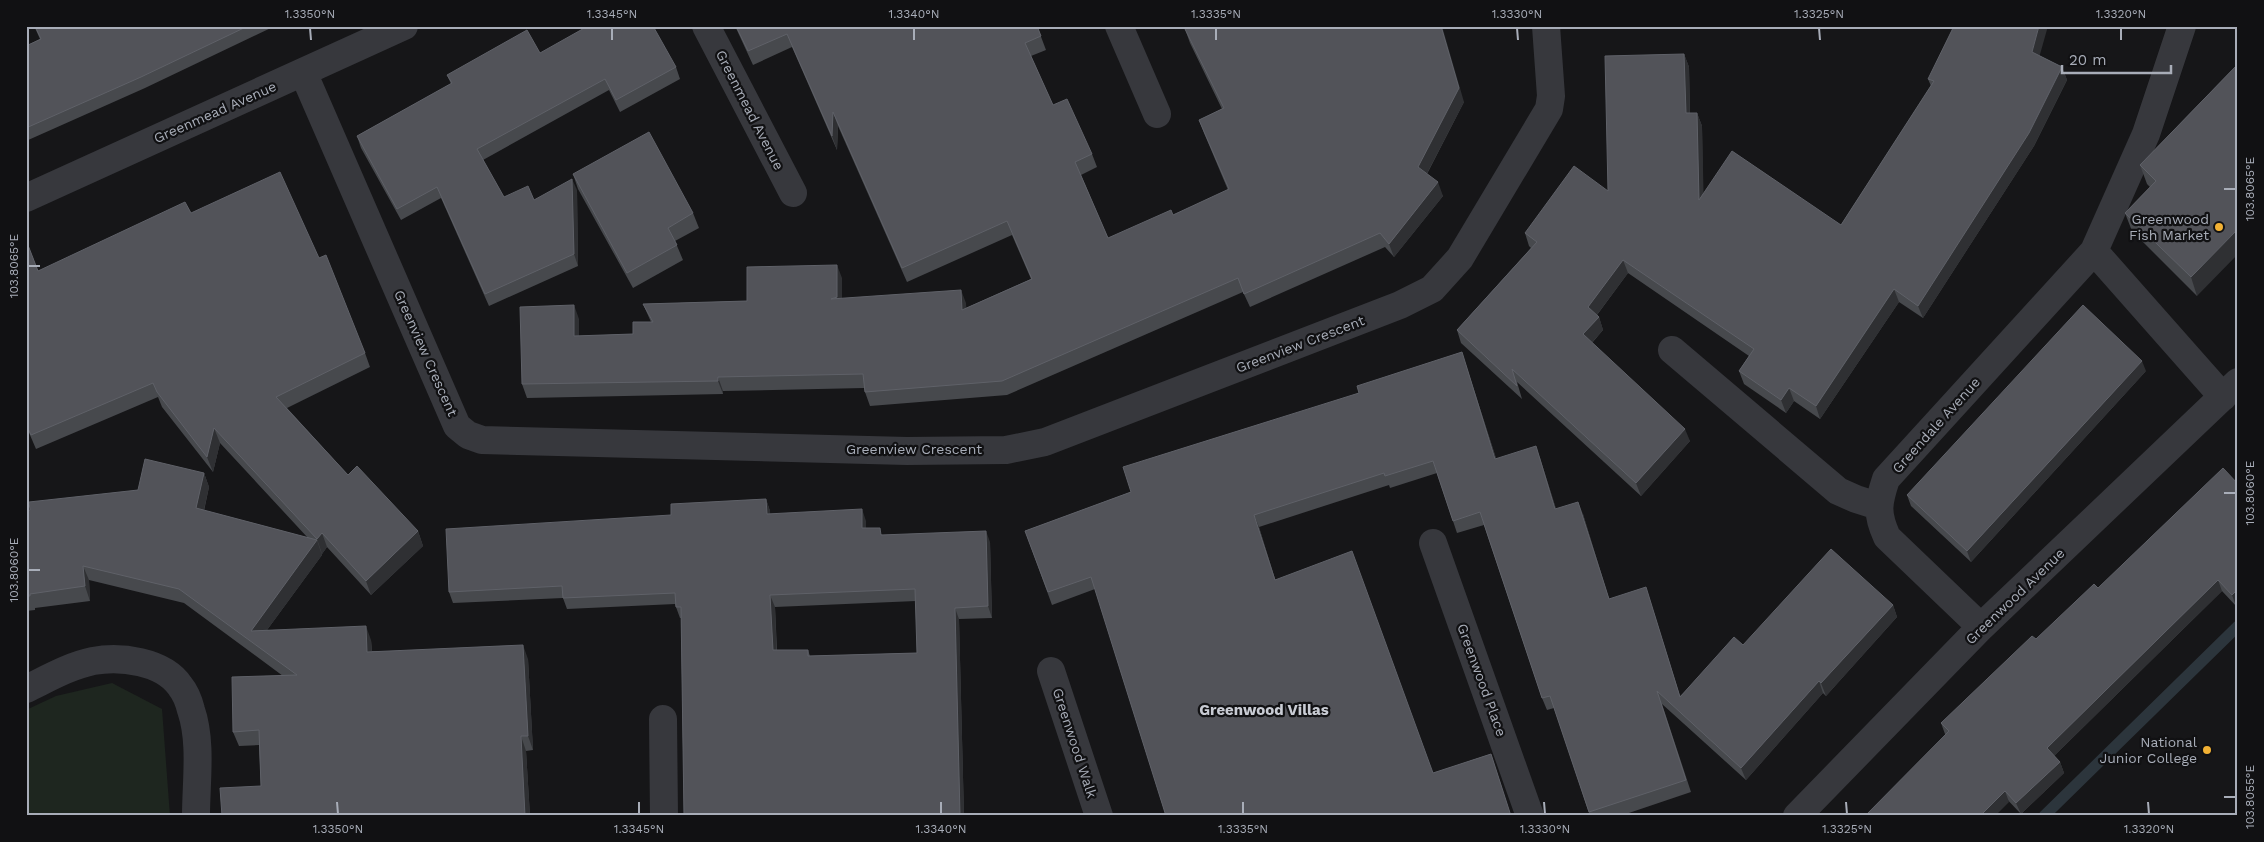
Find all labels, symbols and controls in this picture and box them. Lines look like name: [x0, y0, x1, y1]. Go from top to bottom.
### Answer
text: 1.3350°N: [285, 7, 335, 21]
text: 1.3345°N: [587, 7, 637, 21]
text: 1.3340°N: [889, 7, 940, 21]
text: 1.3335°N: [1191, 7, 1241, 21]
text: 1.3330°N: [1492, 7, 1542, 21]
text: 1.3325°N: [1794, 7, 1844, 21]
text: 1.3320°N: [2096, 7, 2146, 21]
scale bar: [2062, 42, 2170, 74]
street label: Greenmead Avenue: [713, 47, 787, 173]
text: 20 m: [2069, 51, 2107, 69]
street label: Greenmead Avenue: [151, 78, 279, 146]
text: 103.8065°E: [2243, 156, 2257, 221]
place label: Greenwood Fish Market: [2129, 211, 2209, 243]
marker: Greenwood Fish Market: [2213, 221, 2225, 233]
text: 103.8065°E: [7, 233, 21, 298]
street label: Greenview Crescent: [391, 288, 461, 419]
street label: Greenview Crescent: [1234, 312, 1367, 376]
street label: Greendale Avenue: [1889, 374, 1983, 476]
street label: Greenview Crescent: [846, 441, 982, 457]
text: 103.8060°E: [2243, 460, 2257, 525]
text: 103.8060°E: [7, 537, 21, 602]
street label: Greenwood Avenue: [1962, 545, 2068, 647]
street label: Greenwood Place: [1454, 621, 1510, 739]
street label: Greenwood Walk: [1050, 686, 1100, 800]
district label: Greenwood Villas: [1199, 701, 1329, 719]
place label: National Junior College: [2099, 734, 2198, 766]
marker: National Junior College: [2201, 744, 2213, 756]
text: 103.8055°E: [2243, 765, 2257, 829]
text: 1.3350°N: [313, 822, 363, 836]
text: 1.3345°N: [614, 822, 664, 836]
text: 1.3340°N: [916, 822, 967, 836]
text: 1.3335°N: [1218, 822, 1268, 836]
text: 1.3330°N: [1520, 822, 1570, 836]
text: 1.3325°N: [1822, 822, 1872, 836]
text: 1.3320°N: [2124, 822, 2174, 836]

